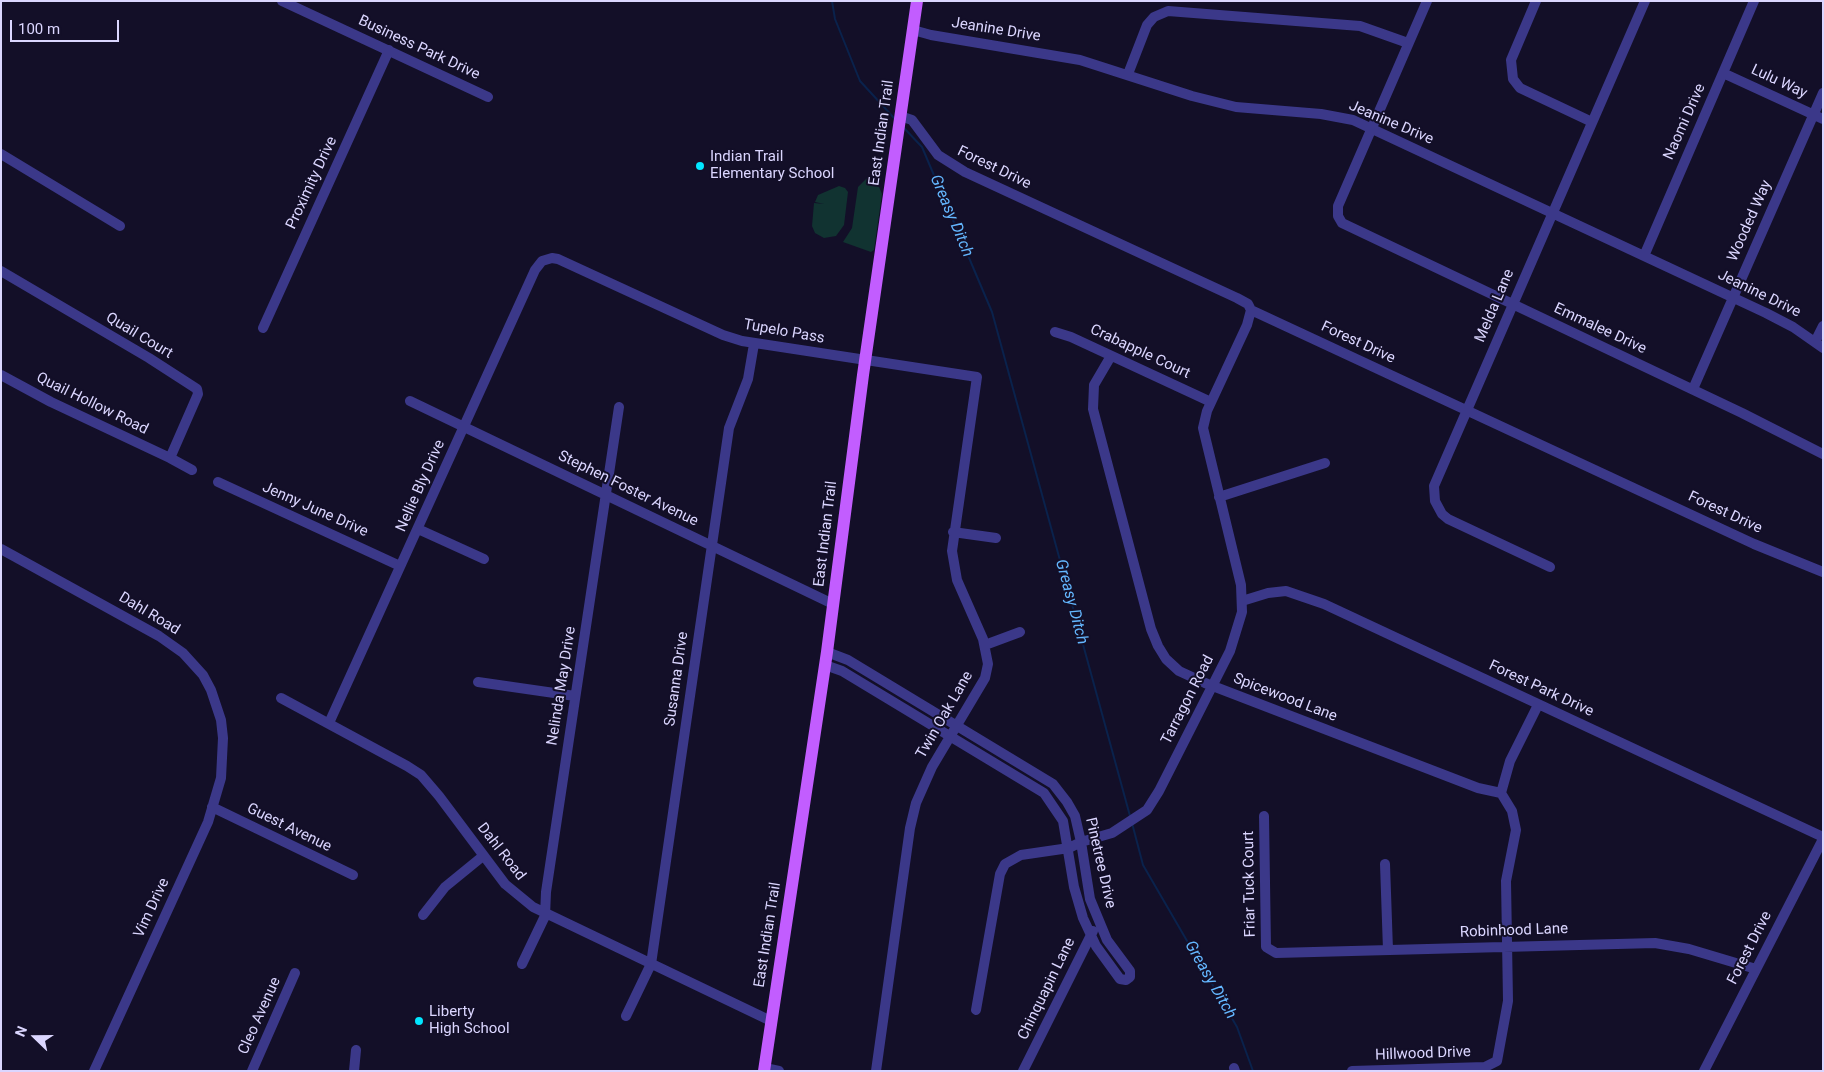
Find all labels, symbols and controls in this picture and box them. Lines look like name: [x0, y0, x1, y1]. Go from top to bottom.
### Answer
scale bar: [12, 10, 121, 42]
street label: Business Park Drive: [355, 12, 483, 84]
street label: Jeanine Drive: [950, 14, 1042, 46]
text: 100 m: [18, 20, 60, 38]
street label: Lulu Way: [1748, 61, 1810, 103]
street label: East Indian Trail: [866, 79, 898, 187]
street label: Naomi Drive: [1660, 81, 1710, 163]
street label: Jeanine Drive: [1346, 97, 1436, 149]
street label: Proximity Drive: [283, 134, 341, 232]
street label: Forest Drive: [954, 142, 1034, 194]
place label: Indian Trail Elementary School: [710, 148, 834, 183]
marker: Indian Trail Elementary School: [694, 160, 706, 172]
water label: Greasy Ditch: [925, 172, 977, 260]
street label: Wooded Way: [1724, 178, 1776, 264]
street label: Jeanine Drive: [1715, 266, 1803, 322]
street label: Melda Lane: [1472, 267, 1518, 345]
street label: Emmalee Drive: [1551, 300, 1649, 358]
street label: Quail Court: [102, 309, 176, 363]
street label: Tupelo Pass: [742, 316, 826, 348]
street label: Forest Drive: [1318, 318, 1398, 368]
street label: Crabapple Court: [1087, 321, 1193, 383]
street label: Quail Hollow Road: [33, 369, 151, 439]
street label: Nellie Bly Drive: [393, 437, 449, 535]
street label: Stephen Foster Avenue: [555, 447, 701, 531]
street label: Jenny June Drive: [259, 479, 371, 541]
street label: East Indian Trail: [811, 480, 841, 588]
street label: Forest Drive: [1685, 488, 1765, 538]
water label: Greasy Ditch: [1050, 557, 1092, 647]
street label: Dahl Road: [115, 589, 183, 639]
street label: Nelinda May Drive: [544, 625, 580, 747]
street label: Susanna Drive: [661, 631, 693, 727]
street label: Tarragon Road: [1158, 652, 1218, 748]
street label: Forest Park Drive: [1486, 657, 1596, 721]
street label: Twin Oak Lane: [913, 668, 977, 762]
street label: Spicewood Lane: [1231, 670, 1339, 726]
street label: Guest Avenue: [244, 800, 334, 856]
street label: Pinetree Drive: [1081, 816, 1119, 910]
street label: Dahl Road: [473, 820, 529, 884]
street label: Friar Tuck Court: [1240, 831, 1260, 937]
street label: Vim Drive: [130, 875, 174, 941]
street label: East Indian Trail: [751, 881, 785, 989]
street label: Forest Drive: [1724, 908, 1776, 988]
street label: Robinhood Lane: [1460, 920, 1568, 942]
street label: Chinquapin Lane: [1014, 935, 1080, 1043]
water label: Greasy Ditch: [1180, 937, 1240, 1023]
street label: Cleo Avenue: [235, 975, 285, 1057]
place label: Liberty High School: [429, 1003, 510, 1038]
north arrow: [10, 1012, 60, 1062]
marker: Liberty High School: [413, 1015, 425, 1027]
text: N: [12, 1024, 30, 1039]
street label: Hillwood Drive: [1375, 1043, 1471, 1065]

